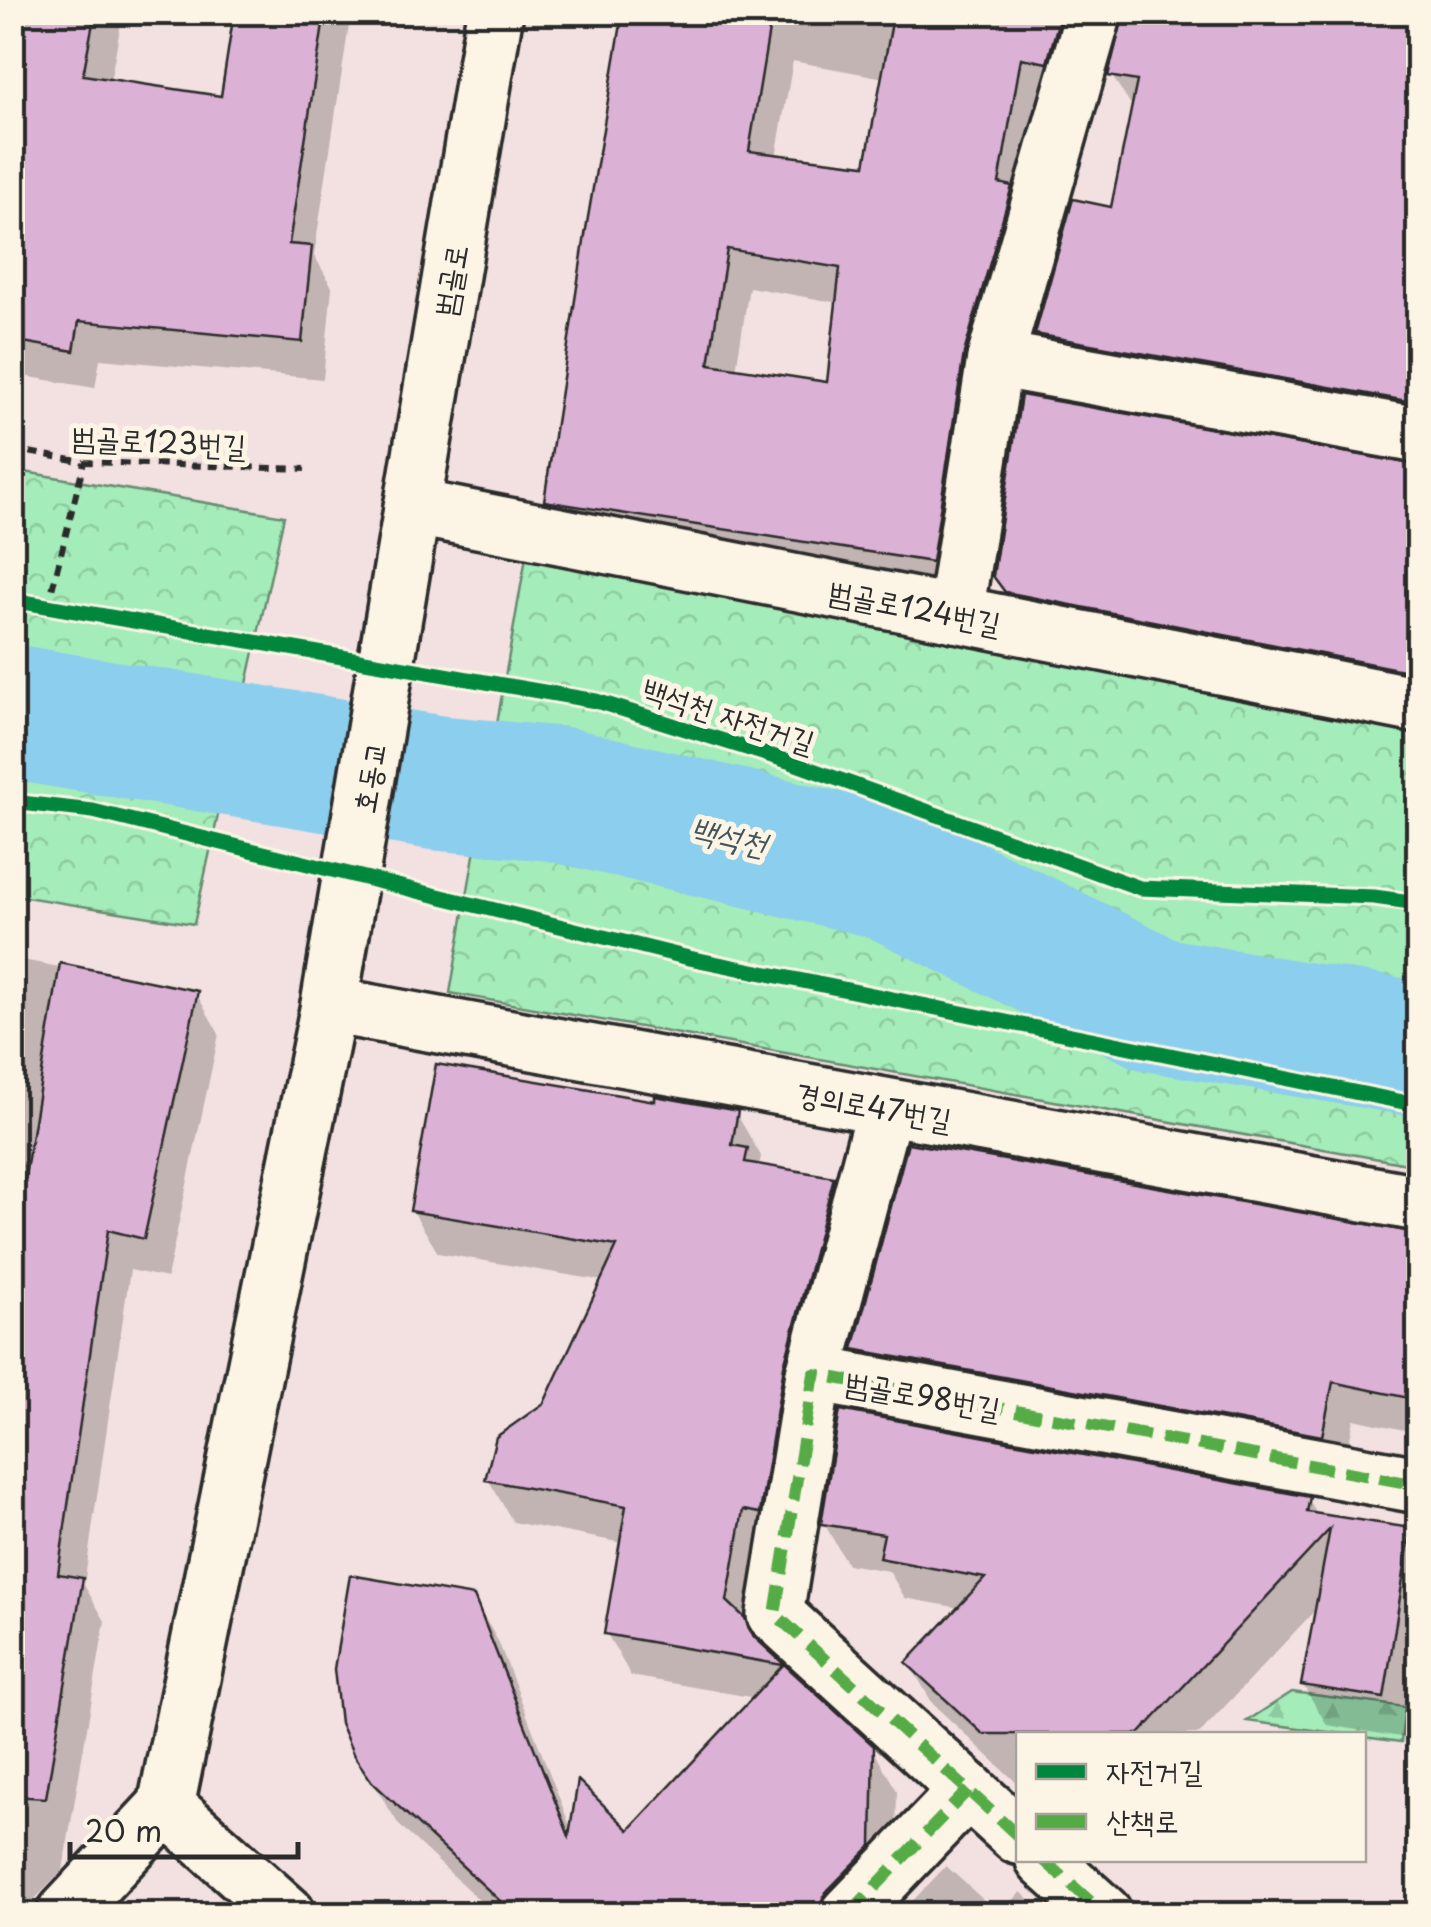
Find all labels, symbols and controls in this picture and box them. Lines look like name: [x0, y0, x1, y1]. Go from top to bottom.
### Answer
street label: 범골로: [421, 240, 477, 320]
street label: 범골로123번길: [71, 413, 247, 467]
street label: 범골로124번길: [825, 567, 1005, 645]
street label: 백석천 자전거길: [637, 665, 821, 763]
street label: 호동교: [340, 737, 396, 817]
water label: 백석천: [686, 803, 775, 868]
street label: 경의로47번길: [793, 1069, 955, 1141]
street label: 범골로98번길: [842, 1358, 1004, 1430]
legend: [1016, 1732, 1366, 1862]
text: 자전거길: [1106, 1747, 1203, 1792]
scale bar: [70, 1797, 298, 1859]
text: 산책로: [1106, 1797, 1178, 1842]
text: 20 m: [85, 1807, 162, 1852]

